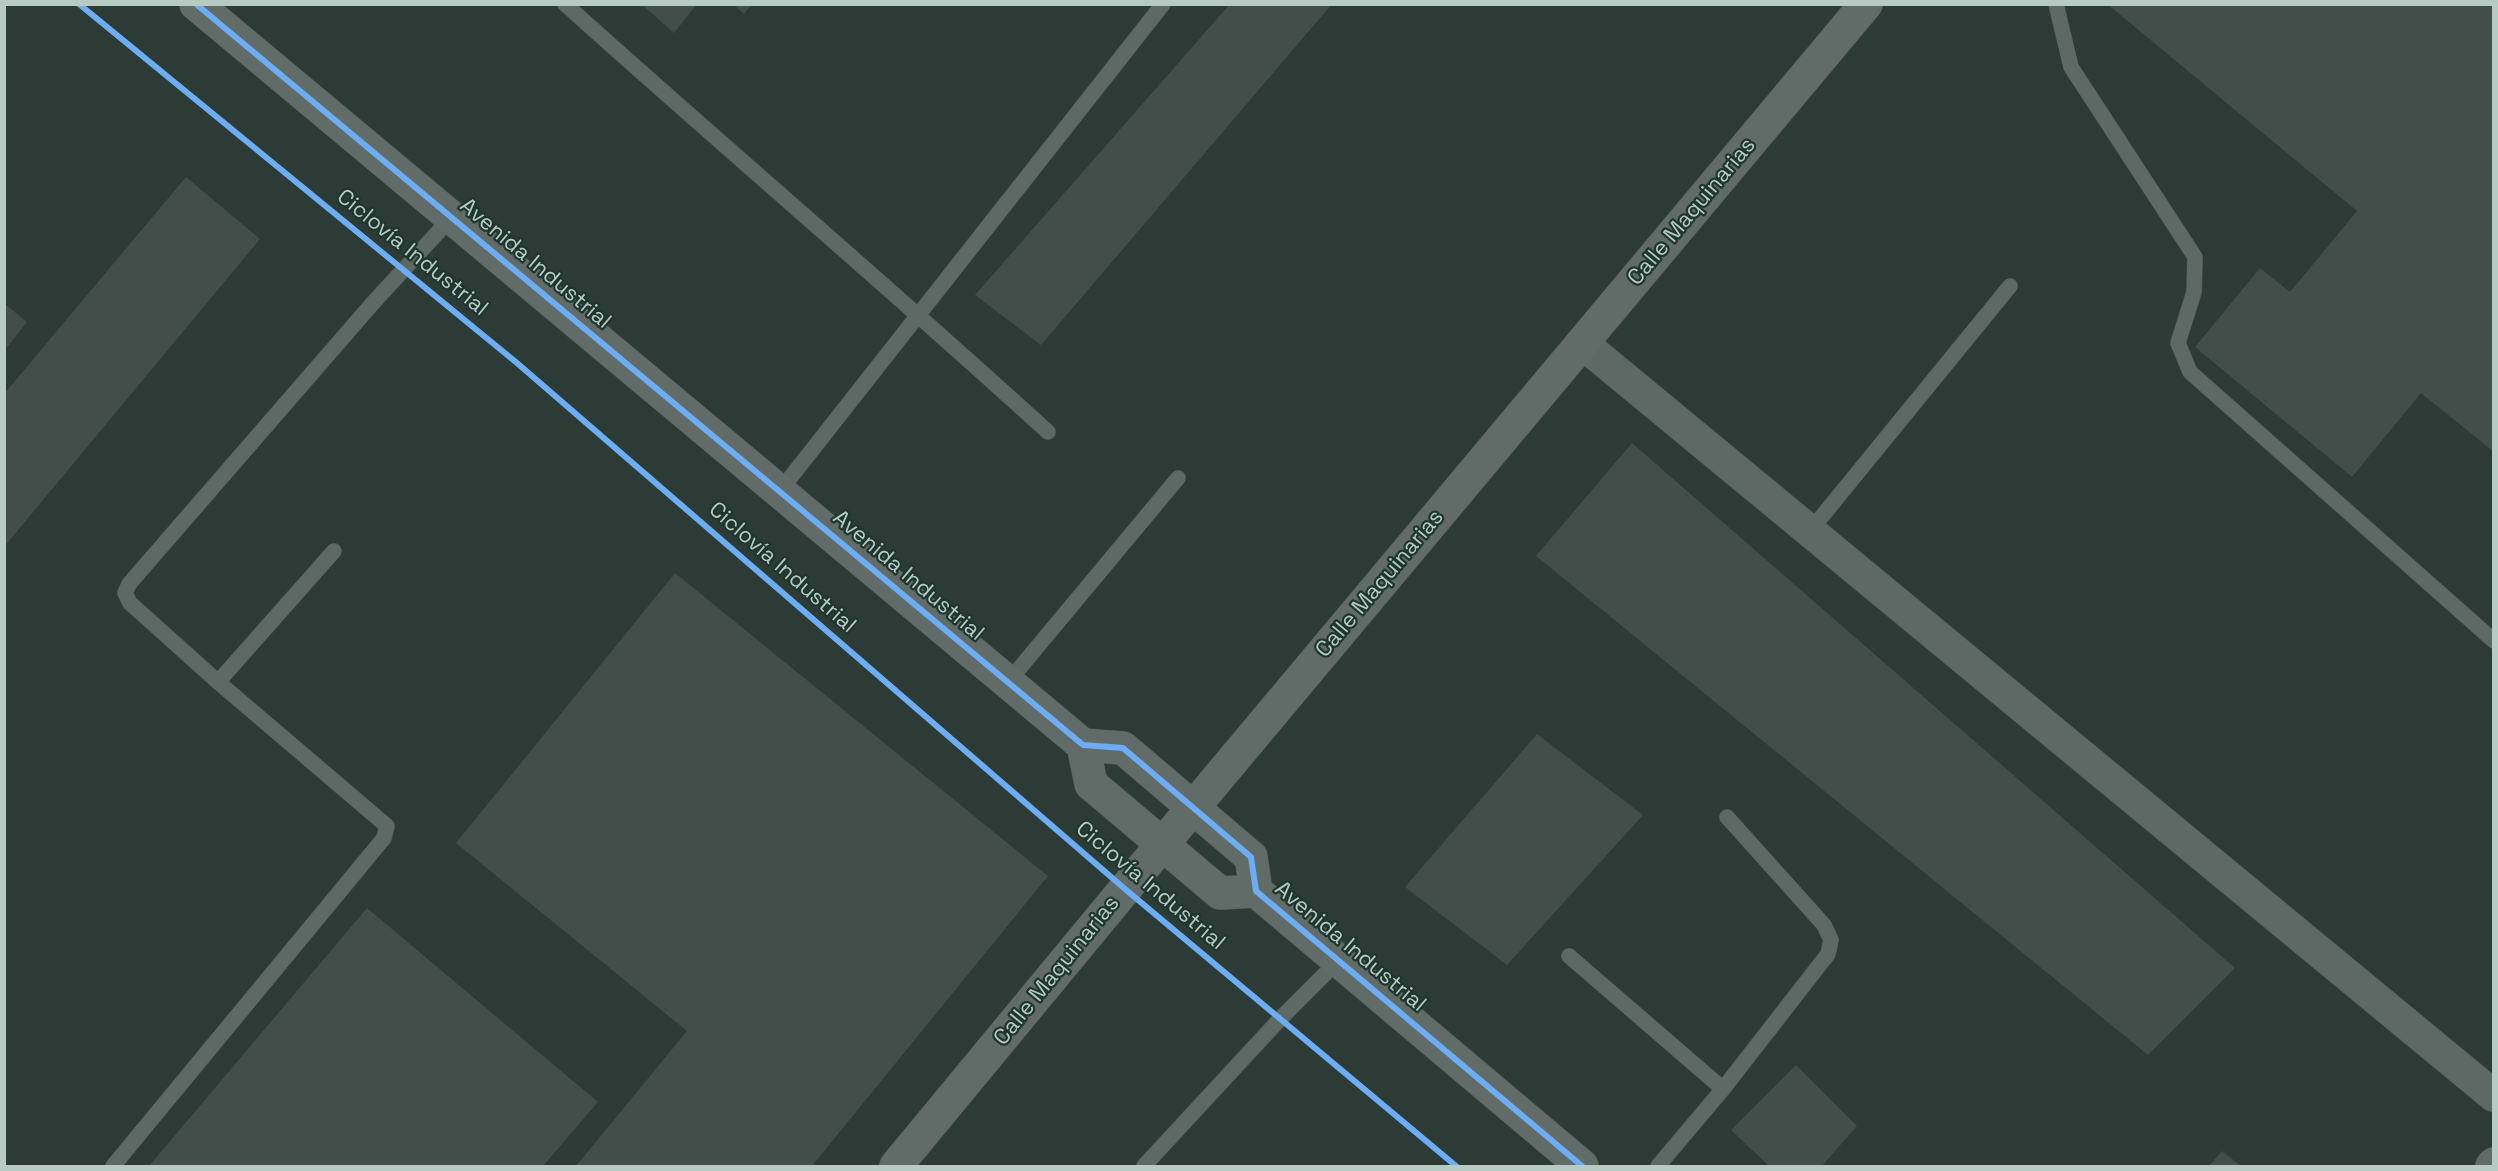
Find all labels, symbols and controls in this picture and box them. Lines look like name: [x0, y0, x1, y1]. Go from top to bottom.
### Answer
street label: Calle Maquinarias: [1623, 133, 1761, 291]
street label: Ciclovía Industrial: [331, 184, 493, 322]
street label: Avenida Industrial: [454, 193, 616, 335]
street label: Ciclovía Industrial: [703, 497, 861, 639]
street label: Avenida Industrial: [827, 505, 989, 647]
street label: Calle Maquinarias: [1311, 505, 1449, 663]
street label: Ciclovía Industrial: [1070, 816, 1230, 956]
street label: Avenida Industrial: [1269, 876, 1431, 1018]
street label: Calle Maquinarias: [989, 891, 1125, 1051]

